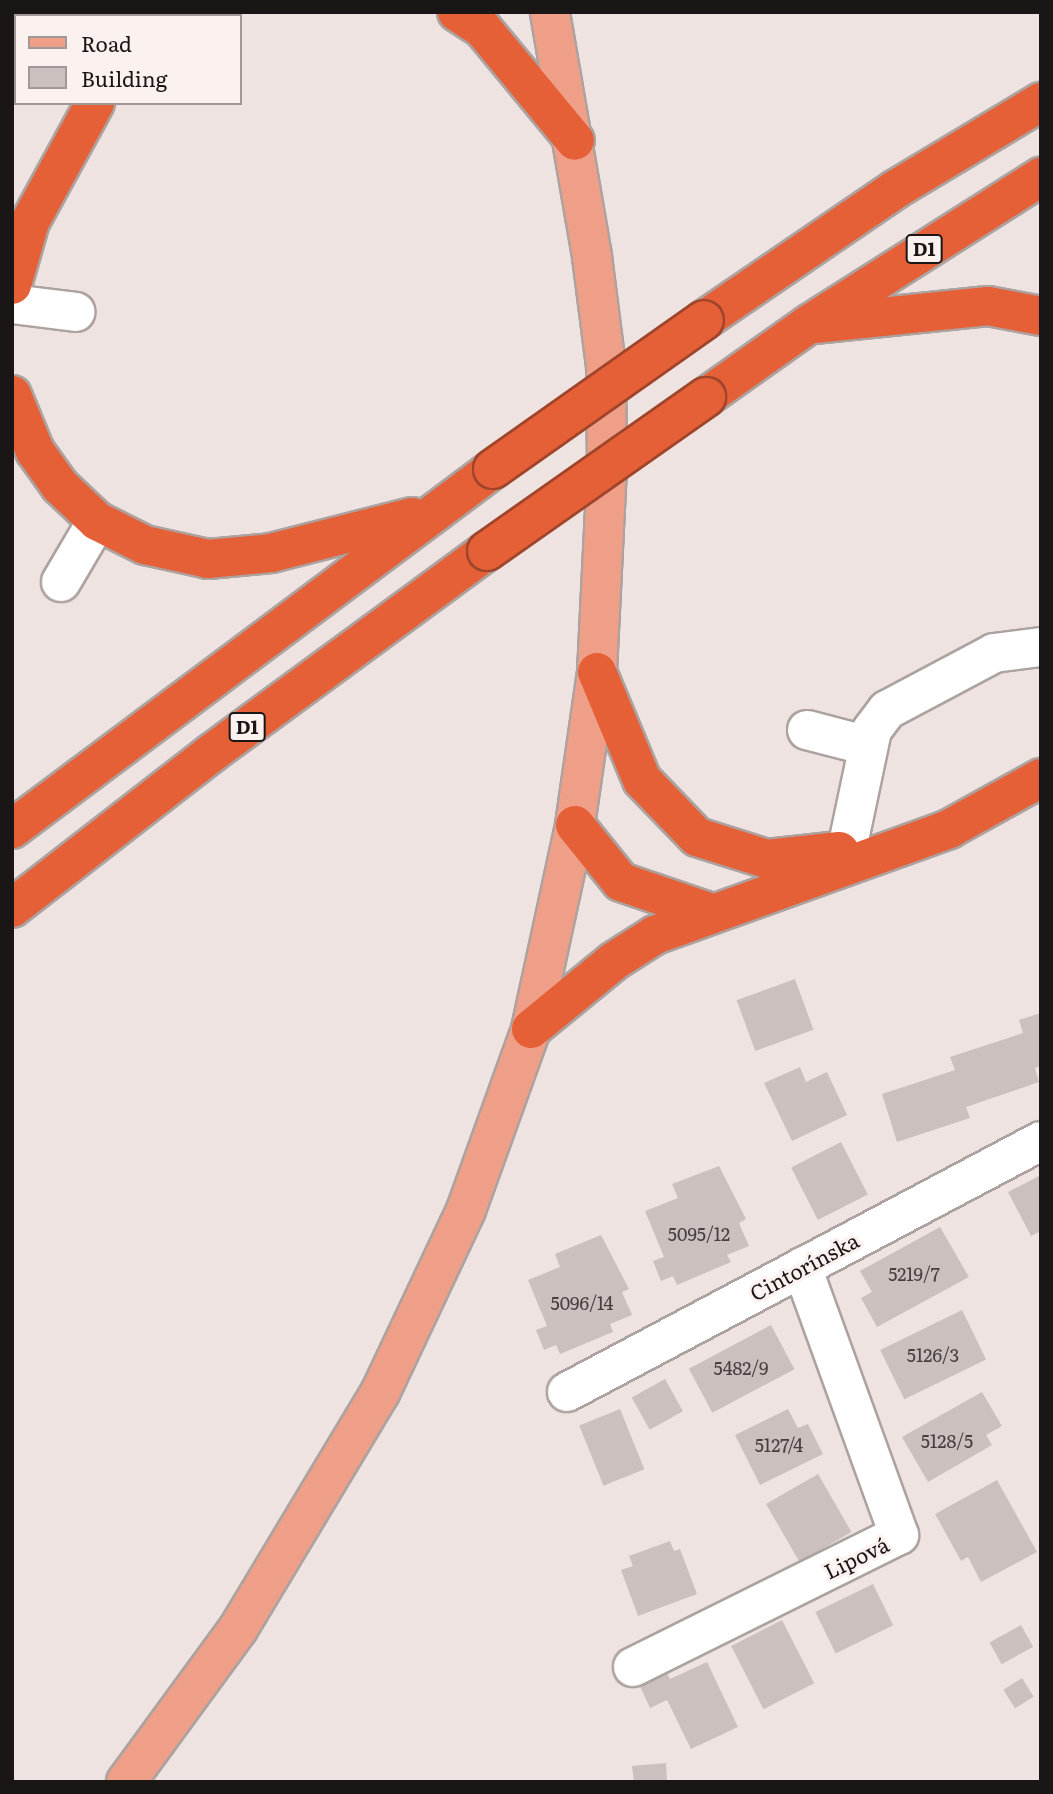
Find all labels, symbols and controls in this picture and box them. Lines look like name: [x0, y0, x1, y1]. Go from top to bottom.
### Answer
legend: [14, 14, 242, 105]
text: Road: [81, 27, 132, 58]
text: Building: [81, 62, 167, 93]
road number: D1: [905, 233, 943, 264]
road number: D1: [228, 712, 266, 742]
house number: 5095/12: [668, 1223, 730, 1245]
street label: Cintorínska: [745, 1227, 863, 1305]
house number: 5219/7: [888, 1263, 940, 1285]
house number: 5096/14: [551, 1292, 613, 1314]
house number: 5126/3: [907, 1344, 959, 1366]
house number: 5482/9: [714, 1357, 768, 1379]
house number: 5128/5: [921, 1430, 973, 1452]
house number: 5127/4: [755, 1434, 803, 1456]
street label: Lipová: [820, 1531, 892, 1583]

